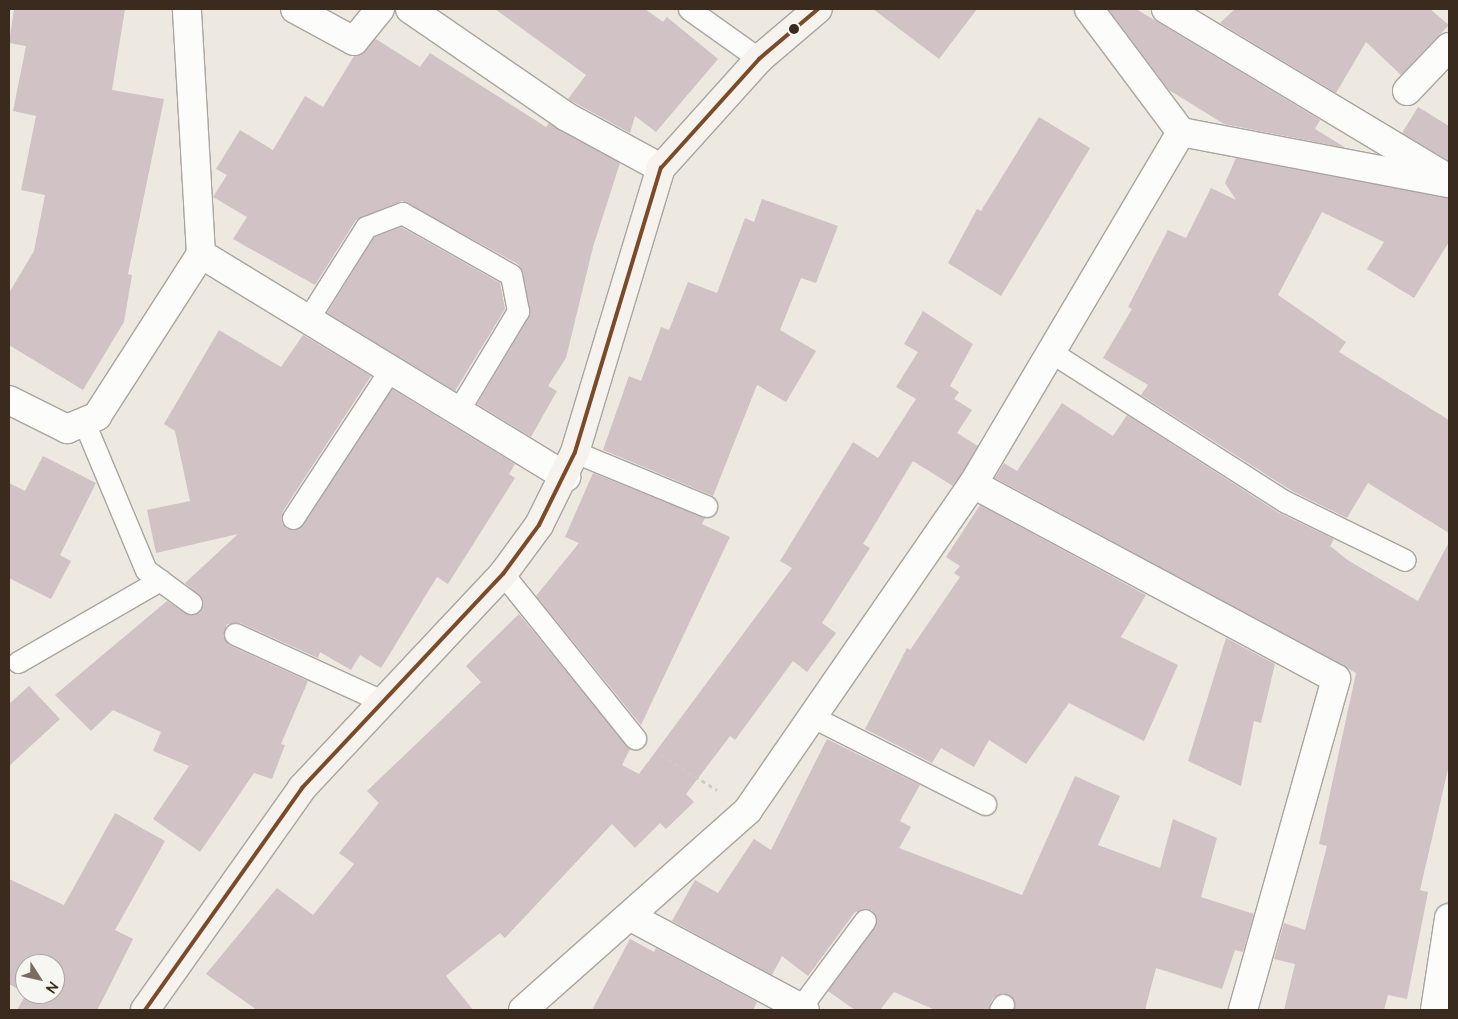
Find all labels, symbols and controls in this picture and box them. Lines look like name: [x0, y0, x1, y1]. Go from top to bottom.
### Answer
unlabelled marker: [789, 24, 799, 34]
north arrow: [15, 954, 65, 1004]
text: N: [41, 978, 62, 996]

